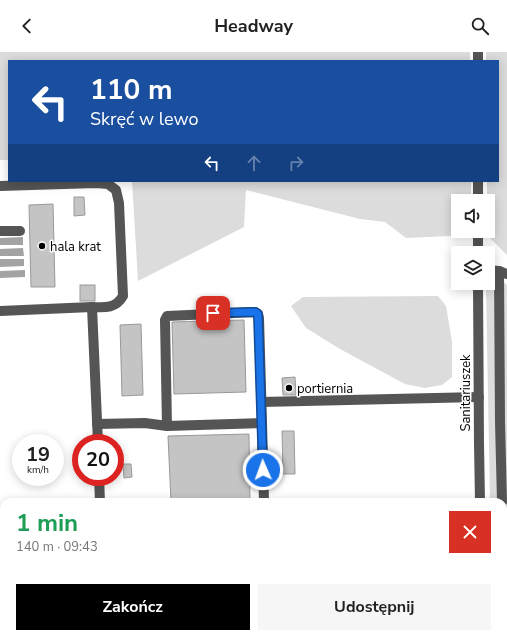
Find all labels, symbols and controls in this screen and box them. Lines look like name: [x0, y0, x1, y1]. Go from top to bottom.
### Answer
text: Headway: [214, 14, 293, 38]
icon: back: [16, 15, 38, 37]
icon: search: [469, 15, 491, 37]
text: 110 m: [90, 71, 173, 109]
icon: left: [24, 76, 76, 128]
text: Skręć w lewo: [90, 107, 198, 131]
icon: left: [201, 152, 223, 174]
icon: ahead: [243, 152, 265, 174]
icon: right: [285, 152, 307, 174]
map controls: [451, 194, 495, 290]
button: sound: [451, 194, 495, 238]
place label: hala krat: [50, 238, 101, 256]
marker: hala krat: [37, 241, 47, 251]
button: layers: [451, 246, 495, 290]
pin: [196, 296, 230, 330]
icon: arrive: [202, 302, 224, 324]
street label: Sanitariuszek: [457, 354, 475, 432]
place label: portiernia: [297, 380, 353, 398]
marker: portiernia: [284, 383, 294, 393]
speed limit sign: 20: [72, 434, 124, 486]
text: 19: [26, 441, 50, 468]
position arrow: [242, 449, 284, 491]
text: km/h: [27, 463, 49, 477]
text: 1 min: [16, 507, 78, 539]
button: close: [449, 511, 491, 553]
text: 140 m · 09:43: [16, 538, 98, 556]
button: Zakończ: [16, 584, 250, 630]
button: Udostępnij: [258, 584, 491, 630]

